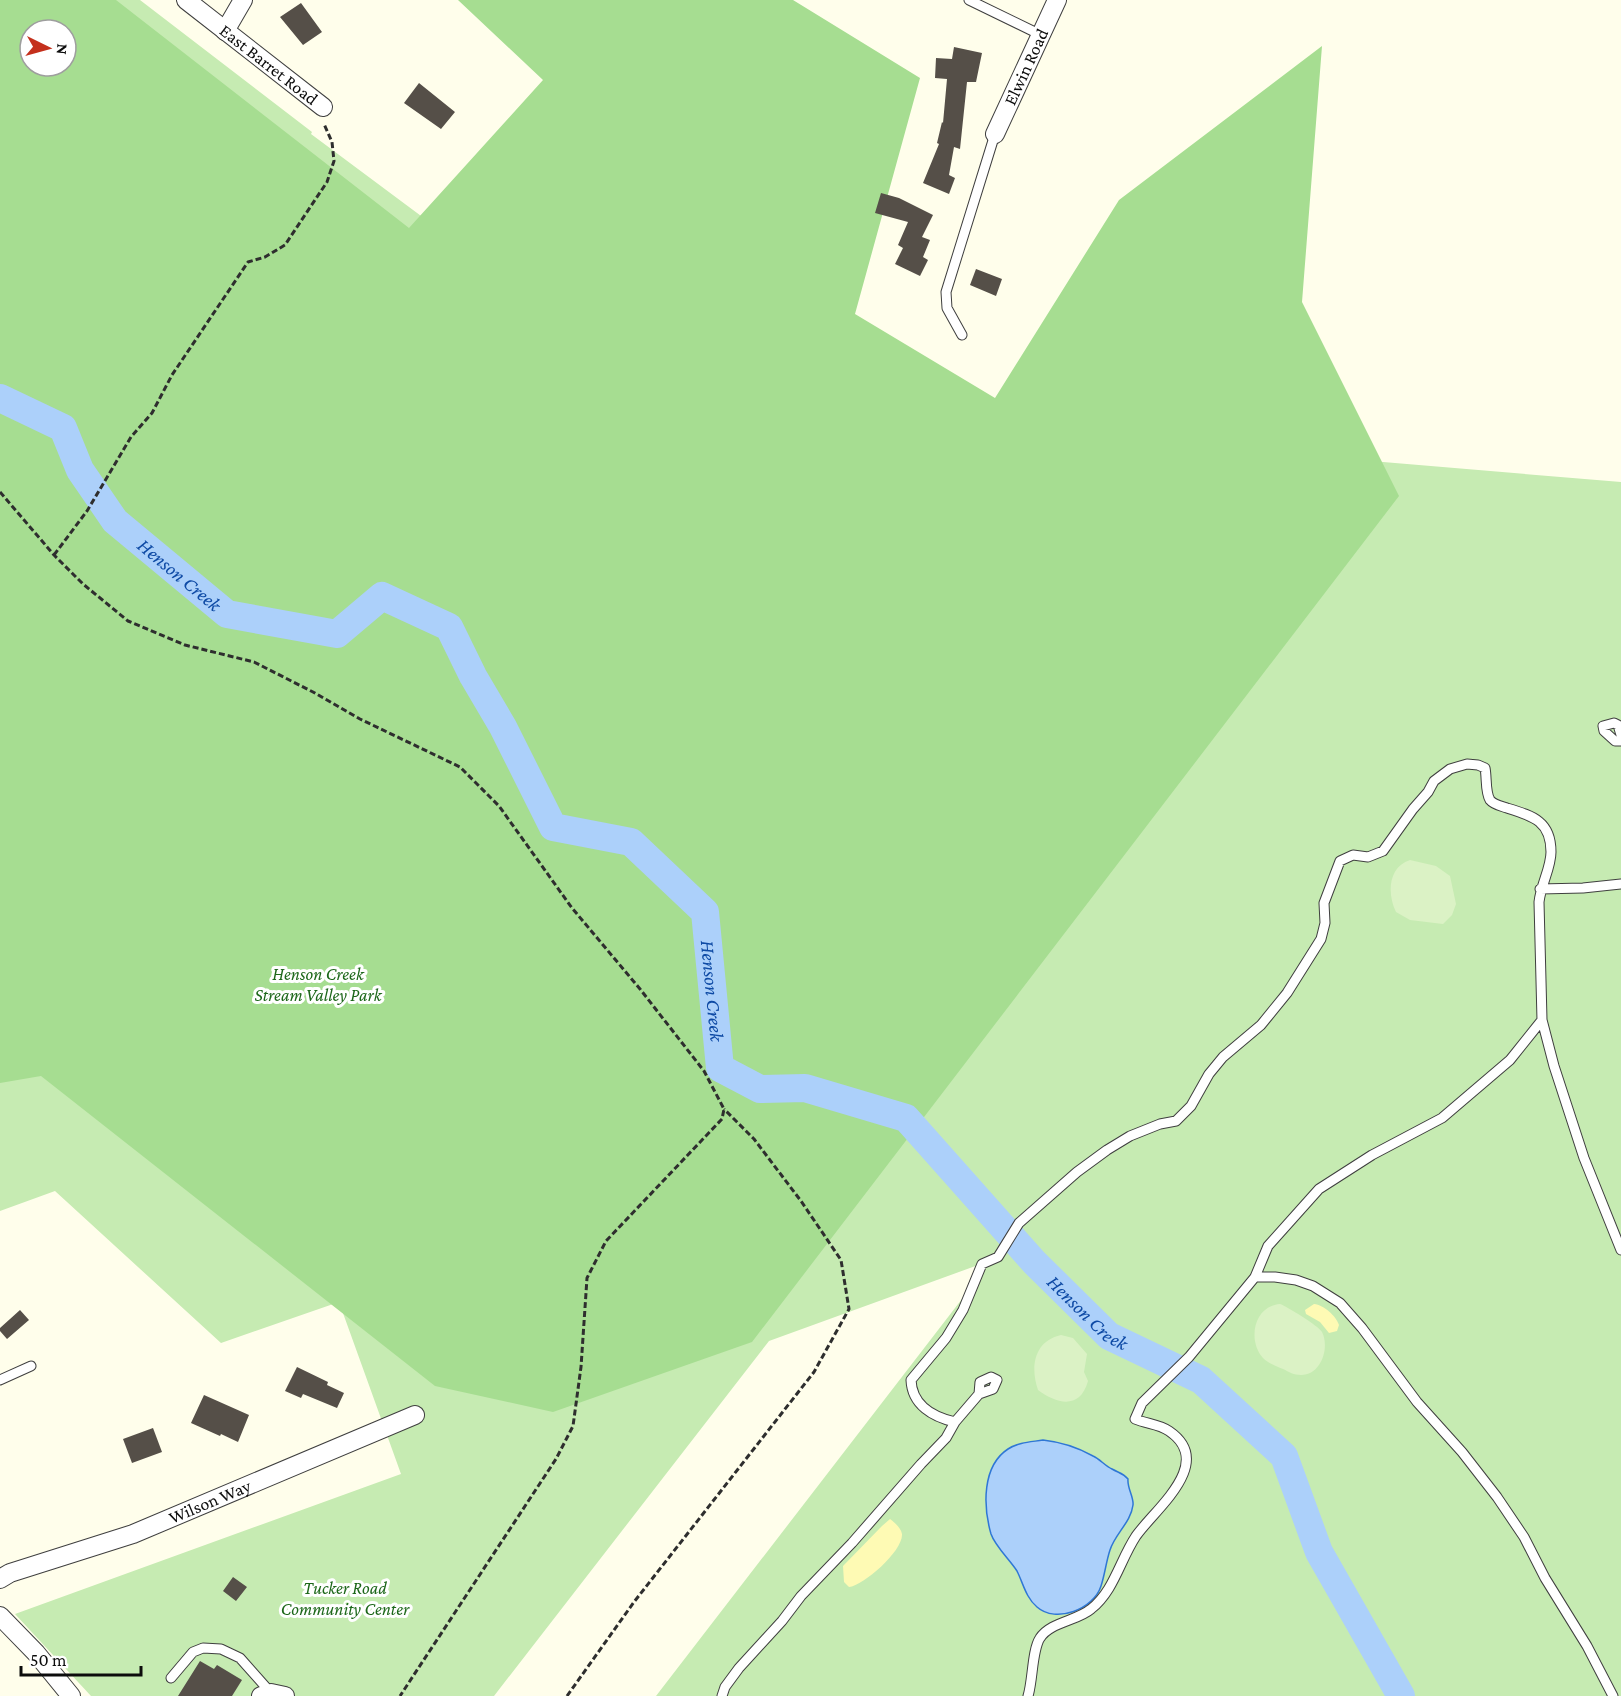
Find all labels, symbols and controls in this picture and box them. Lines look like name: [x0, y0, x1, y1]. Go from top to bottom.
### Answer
north arrow: [18, 18, 78, 78]
street label: East Barret Road: [216, 20, 322, 109]
street label: Elwin Road: [1000, 25, 1053, 108]
text: N: [53, 43, 71, 56]
water label: Henson Creek: [134, 534, 227, 616]
water label: Henson Creek: [697, 939, 729, 1044]
park label: Henson Creek Stream Valley Park: [254, 964, 383, 1005]
water label: Henson Creek: [1043, 1271, 1133, 1355]
street label: Wilson Way: [166, 1475, 254, 1528]
park label: Tucker Road Community Center: [281, 1578, 410, 1619]
scale bar: [21, 1639, 141, 1677]
text: 50 m: [30, 1650, 67, 1670]

